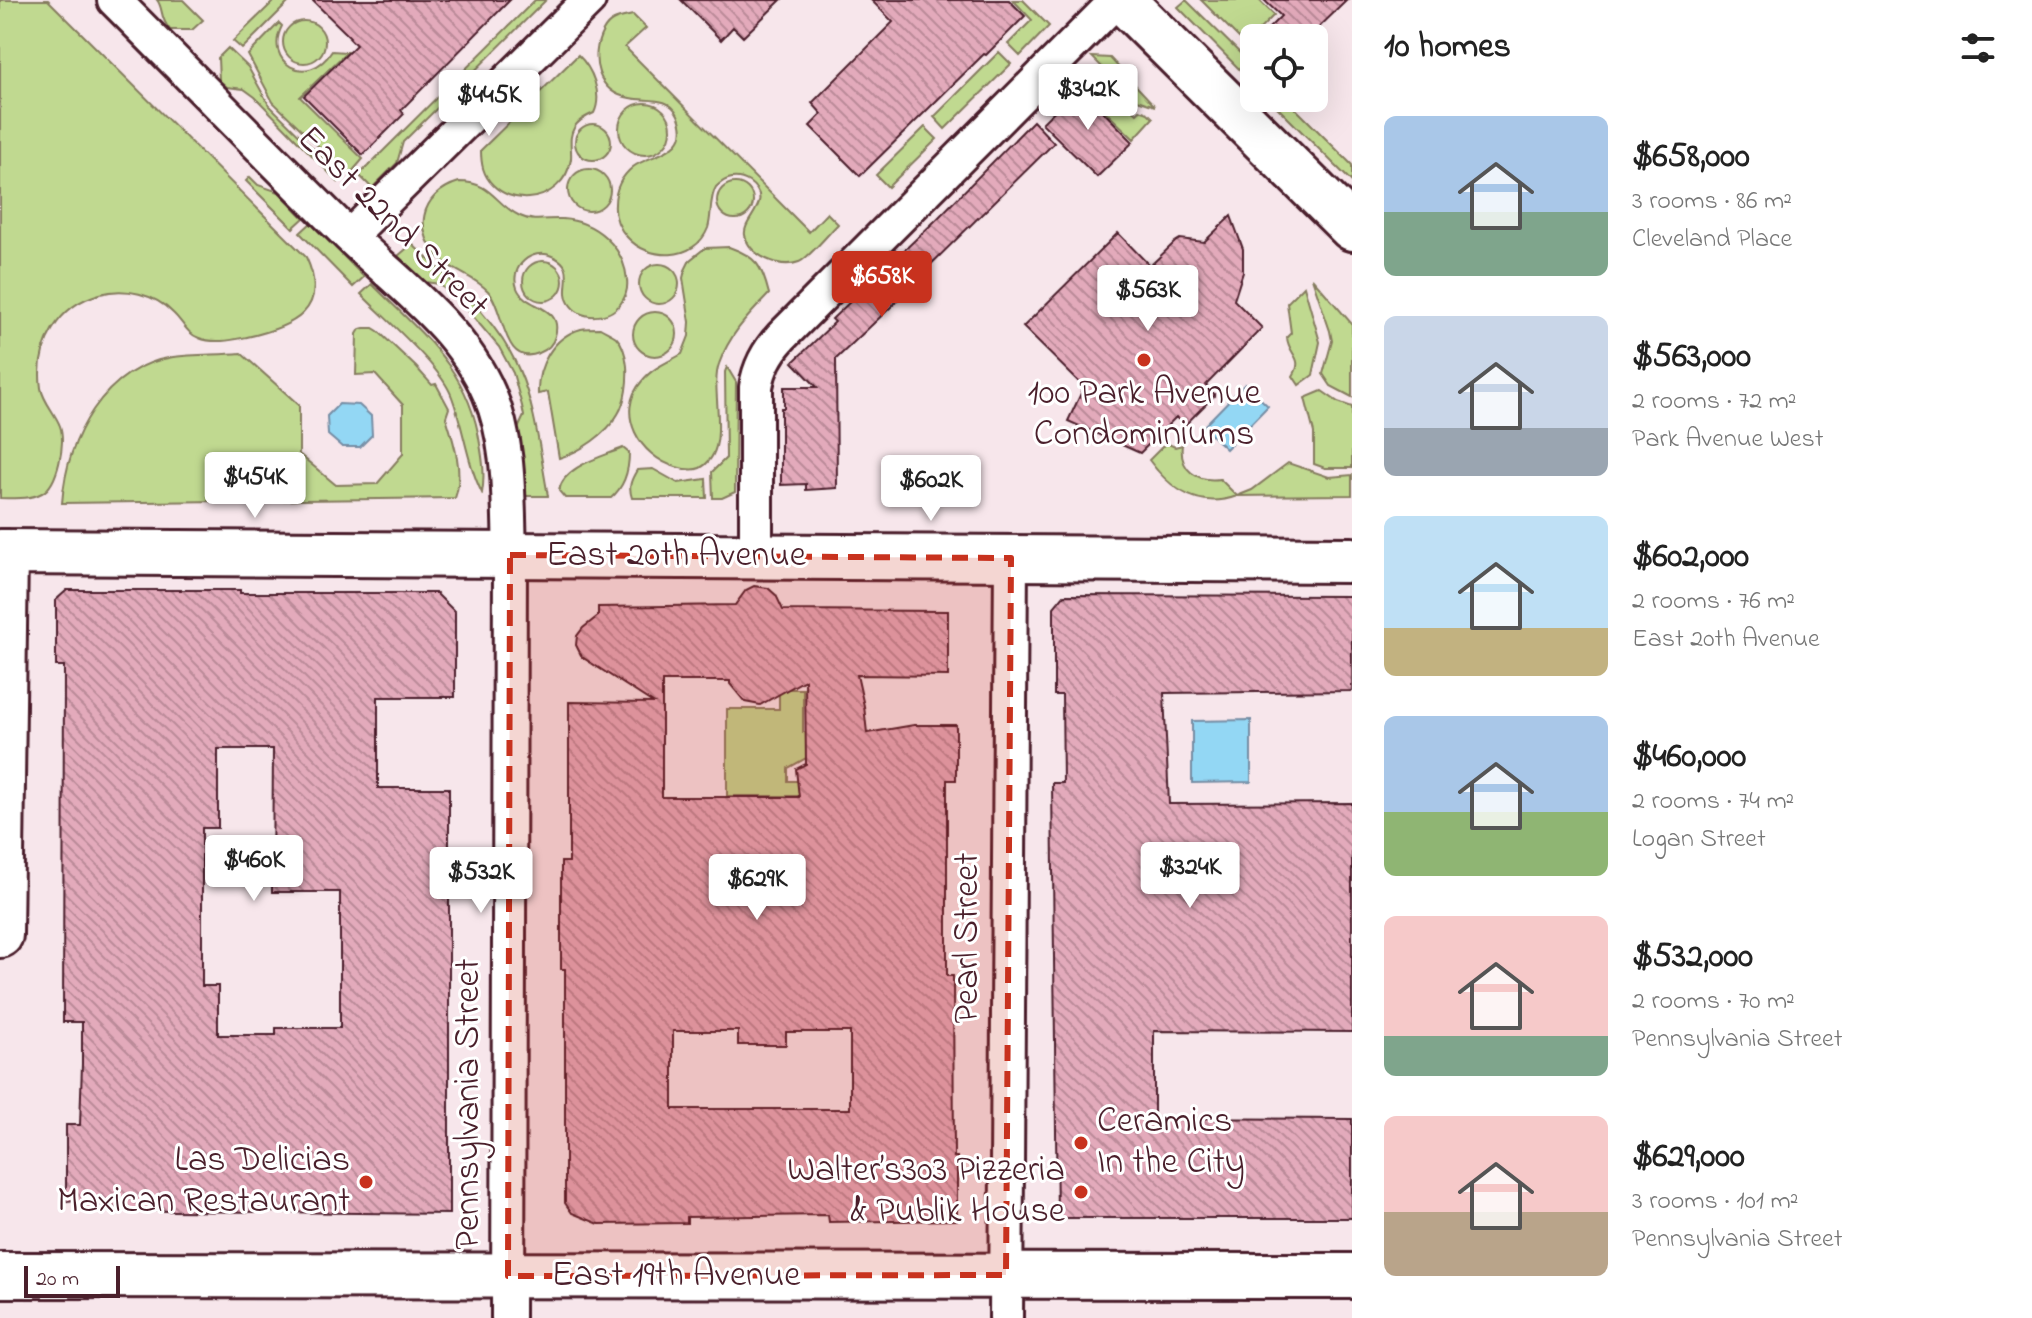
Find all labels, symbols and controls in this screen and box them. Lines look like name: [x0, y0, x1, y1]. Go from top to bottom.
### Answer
text: 10 homes: [1384, 23, 1511, 73]
map controls: [1240, 24, 1328, 112]
button: locate: [1240, 24, 1328, 112]
icon: filters: [1956, 26, 2000, 70]
pin: $342K: [1032, 64, 1144, 132]
pin: $445K: [433, 70, 545, 138]
text: $342K: [1057, 71, 1119, 109]
text: $445K: [457, 77, 521, 115]
street label: East 22nd Street: [283, 114, 501, 332]
text: $658,000: [1632, 133, 1750, 183]
icon: home: [1448, 148, 1544, 244]
text: 3 rooms · 86 m²: [1632, 183, 1792, 221]
text: Cleveland Place: [1632, 221, 1792, 259]
pin: $658K: [826, 251, 938, 319]
text: $658K: [850, 258, 914, 296]
pin: $563K: [1092, 265, 1204, 333]
text: $563K: [1115, 272, 1181, 310]
text: $563,000: [1632, 333, 1751, 383]
icon: home: [1448, 348, 1544, 444]
marker: 100 Park Avenue Condominiums: [1135, 351, 1153, 369]
place label: 100 Park Avenue Condominiums: [1027, 368, 1261, 462]
text: 2 rooms · 72 m²: [1632, 383, 1797, 421]
text: Park Avenue West: [1632, 421, 1824, 459]
pin: $454K: [199, 452, 311, 520]
pin: $602K: [875, 455, 987, 523]
text: $454K: [223, 459, 287, 497]
text: $602K: [899, 462, 963, 500]
street label: East 20th Avenue: [546, 530, 807, 583]
text: $602,000: [1632, 533, 1749, 583]
icon: home: [1448, 548, 1544, 644]
text: 2 rooms · 76 m²: [1632, 583, 1795, 621]
text: East 20th Avenue: [1632, 621, 1820, 659]
text: $460,000: [1632, 733, 1746, 783]
icon: home: [1448, 748, 1544, 844]
text: 2 rooms · 74 m²: [1632, 783, 1794, 821]
text: Logan Street: [1632, 821, 1766, 859]
pin: $460K: [198, 835, 310, 903]
text: $460K: [223, 842, 285, 880]
pin: $324K: [1134, 842, 1246, 910]
pin: $532K: [425, 847, 537, 915]
text: $324K: [1159, 849, 1221, 887]
street label: Pearl Street: [942, 852, 995, 1024]
text: $532K: [448, 854, 514, 892]
pin: $629K: [701, 854, 813, 922]
text: $629K: [727, 861, 787, 899]
text: $532,000: [1632, 933, 1753, 983]
icon: home: [1448, 948, 1544, 1044]
street label: Pennsylvania Street: [443, 958, 496, 1250]
text: 2 rooms · 70 m²: [1632, 983, 1795, 1021]
text: Pennsylvania Street: [1632, 1021, 1842, 1059]
place label: Ceramics In the City: [1097, 1096, 1245, 1190]
text: $629,000: [1632, 1133, 1745, 1183]
marker: Ceramics In the City: [1072, 1134, 1090, 1152]
place label: Las Delicias Maxican Restaurant: [57, 1135, 350, 1229]
place label: Walter’s303 Pizzeria & Publik House: [787, 1145, 1066, 1239]
icon: home: [1448, 1148, 1544, 1244]
marker: Las Delicias Maxican Restaurant: [357, 1173, 375, 1191]
marker: Walter’s303 Pizzeria & Publik House: [1072, 1183, 1090, 1201]
text: 3 rooms · 101 m²: [1632, 1183, 1798, 1221]
text: Pennsylvania Street: [1632, 1221, 1842, 1259]
street label: East 19th Avenue: [552, 1250, 801, 1303]
scale bar: [24, 1262, 120, 1298]
text: 20 m: [36, 1264, 79, 1296]

